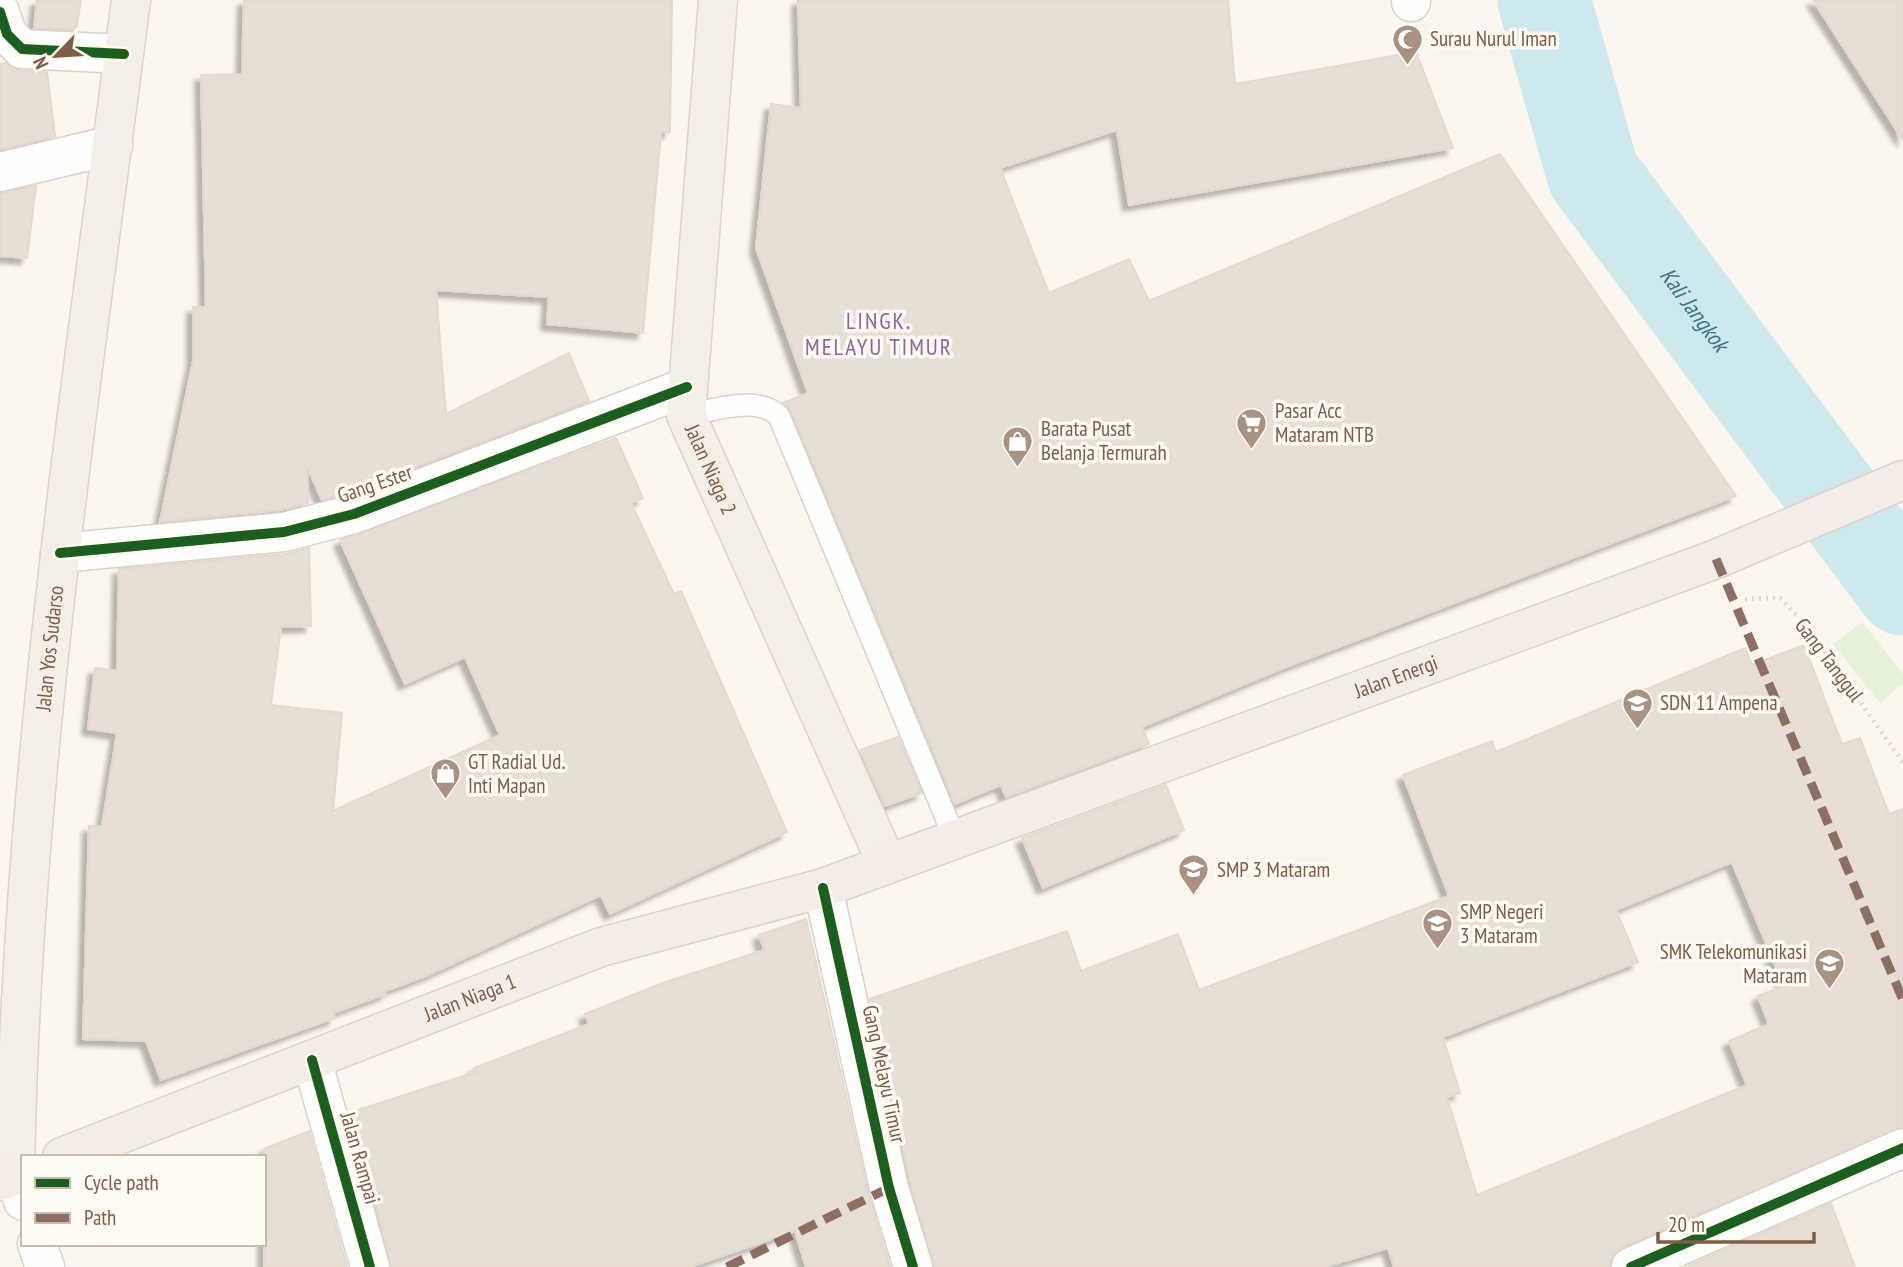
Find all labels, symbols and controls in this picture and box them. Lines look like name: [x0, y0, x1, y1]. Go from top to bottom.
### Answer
north arrow: [21, 21, 91, 91]
mosque icon: Surau Nurul Iman: [1390, 22, 1424, 66]
place label: Surau Nurul Iman: [1430, 25, 1557, 52]
text: N: [28, 53, 54, 73]
water label: Kali Jangkok: [1654, 261, 1737, 360]
district label: LINGK. MELAYU TIMUR: [805, 306, 953, 361]
place label: Pasar Acc Mataram NTB: [1275, 397, 1374, 448]
supermarket icon: Pasar Acc Mataram NTB: [1235, 406, 1269, 450]
place label: Barata Pusat Belanja Termurah: [1041, 415, 1167, 466]
street label: Jalan Niaga 2: [679, 419, 743, 519]
shop icon: Barata Pusat Belanja Termurah: [1001, 424, 1035, 468]
street label: Gang Ester: [334, 458, 416, 509]
street label: Jalan Yos Sudarso: [29, 584, 69, 713]
street label: Gang Tanggul: [1789, 612, 1870, 707]
street label: Jalan Energi: [1350, 649, 1441, 704]
school or university icon: SDN 11 Ampena: [1620, 686, 1654, 730]
place label: SDN 11 Ampena: [1660, 689, 1778, 716]
place label: GT Radial Ud. Inti Mapan: [468, 748, 565, 799]
shop icon: GT Radial Ud. Inti Mapan: [428, 757, 462, 801]
school or university icon: SMP 3 Mataram: [1177, 853, 1211, 897]
place label: SMP 3 Mataram: [1217, 856, 1330, 883]
place label: SMP Negeri 3 Mataram: [1460, 898, 1543, 949]
school or university icon: SMP Negeri 3 Mataram: [1420, 907, 1454, 951]
place label: SMK Telekomunikasi Mataram: [1660, 938, 1807, 989]
school or university icon: SMK Telekomunikasi Mataram: [1813, 947, 1847, 991]
street label: Jalan Niaga 1: [419, 967, 520, 1028]
street label: Gang Melayu Timur: [857, 1003, 912, 1146]
street label: Jalan Rampai: [334, 1108, 387, 1207]
legend: [21, 1155, 266, 1246]
text: Cycle path: [84, 1169, 159, 1196]
scale bar: [1658, 1200, 1814, 1244]
text: Path: [84, 1204, 116, 1231]
text: 20 m: [1668, 1211, 1705, 1238]

